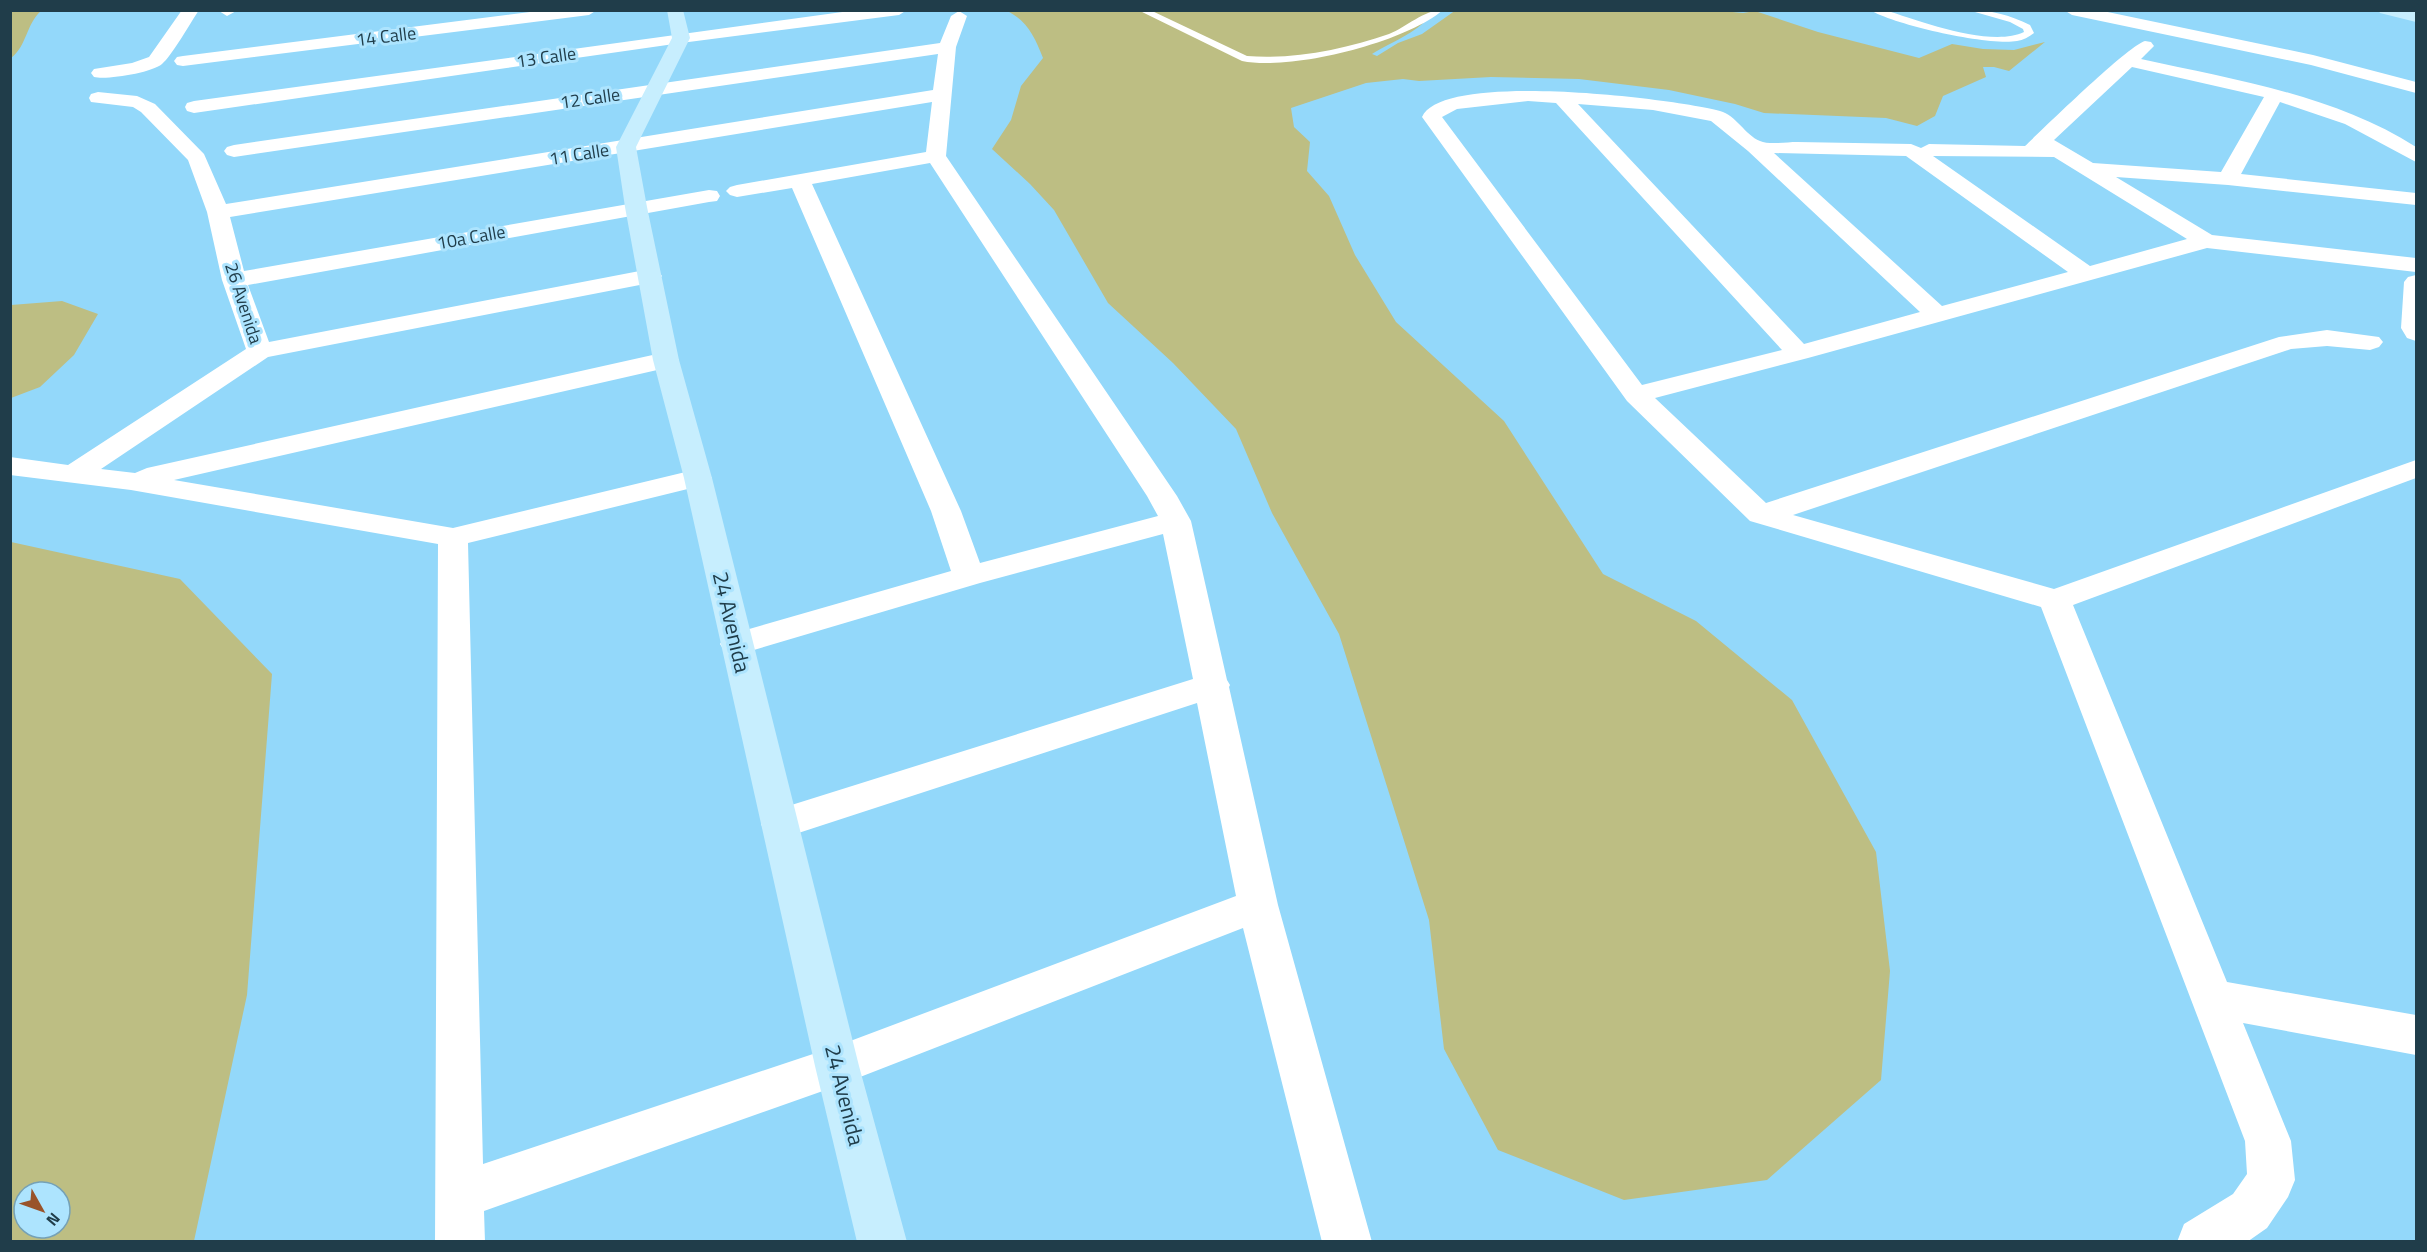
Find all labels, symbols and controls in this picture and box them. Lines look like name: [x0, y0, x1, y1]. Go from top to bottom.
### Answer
street label: 14 Calle: [354, 19, 418, 53]
street label: 13 Calle: [514, 39, 578, 75]
street label: 12 Calle: [558, 80, 622, 116]
street label: 11 Calle: [547, 136, 611, 172]
street label: 10a Calle: [435, 218, 507, 256]
street label: 26 Avenida: [218, 259, 270, 347]
street label: 24 Avenida: [704, 568, 760, 676]
street label: 24 Avenida: [816, 1041, 874, 1149]
north arrow: [12, 1180, 72, 1240]
text: N: [41, 1208, 66, 1232]

